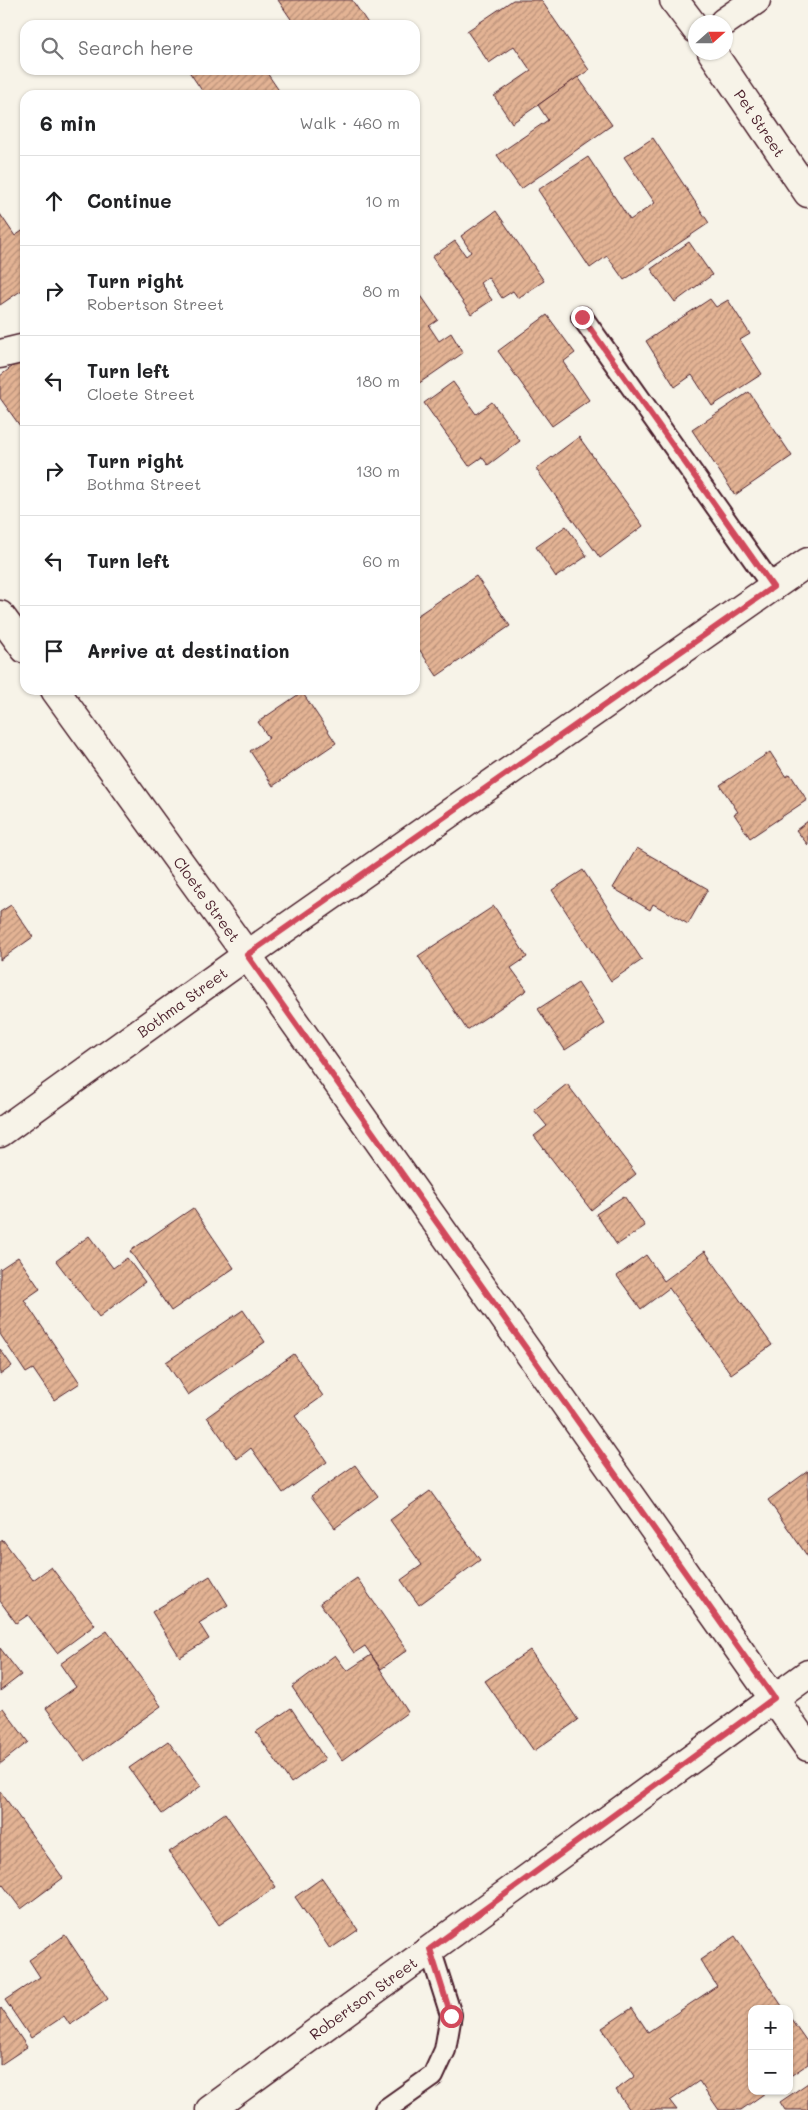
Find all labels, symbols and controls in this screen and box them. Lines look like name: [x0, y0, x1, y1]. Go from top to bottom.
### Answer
north arrow: [688, 15, 733, 60]
search box: [20, 20, 420, 75]
icon: search: [38, 34, 66, 62]
text: Search here: [78, 35, 194, 60]
street label: Pet Street: [730, 85, 790, 161]
text: 6 min: [40, 109, 96, 136]
text: Walk · 460 m: [299, 112, 400, 133]
icon: ahead: [40, 187, 68, 215]
text: Continue: [87, 188, 172, 213]
text: 10 m: [365, 190, 400, 211]
text: Turn right: [87, 268, 184, 293]
icon: right: [40, 277, 68, 305]
text: 80 m: [363, 280, 400, 301]
text: Robertson Street: [87, 293, 224, 314]
route end: [571, 306, 594, 329]
text: Turn left: [87, 358, 170, 383]
icon: left: [40, 367, 68, 395]
text: 180 m: [355, 370, 400, 391]
text: Cloete Street: [87, 383, 195, 404]
text: Turn right: [87, 448, 184, 473]
icon: right: [40, 457, 68, 485]
text: 130 m: [356, 460, 400, 481]
text: Bothma Street: [87, 473, 201, 494]
icon: left: [40, 547, 68, 575]
text: Turn left: [87, 548, 170, 573]
text: 60 m: [363, 550, 400, 571]
icon: arrive: [40, 637, 68, 665]
text: Arrive at destination: [87, 638, 290, 663]
street label: Cloete Street: [169, 852, 245, 946]
street label: Bothma Street: [133, 962, 231, 1042]
street label: Robertson Street: [305, 1952, 421, 2044]
route start: [440, 2005, 463, 2028]
map controls: [748, 2005, 793, 2095]
button: +: [748, 2005, 793, 2050]
button: −: [748, 2050, 793, 2095]

